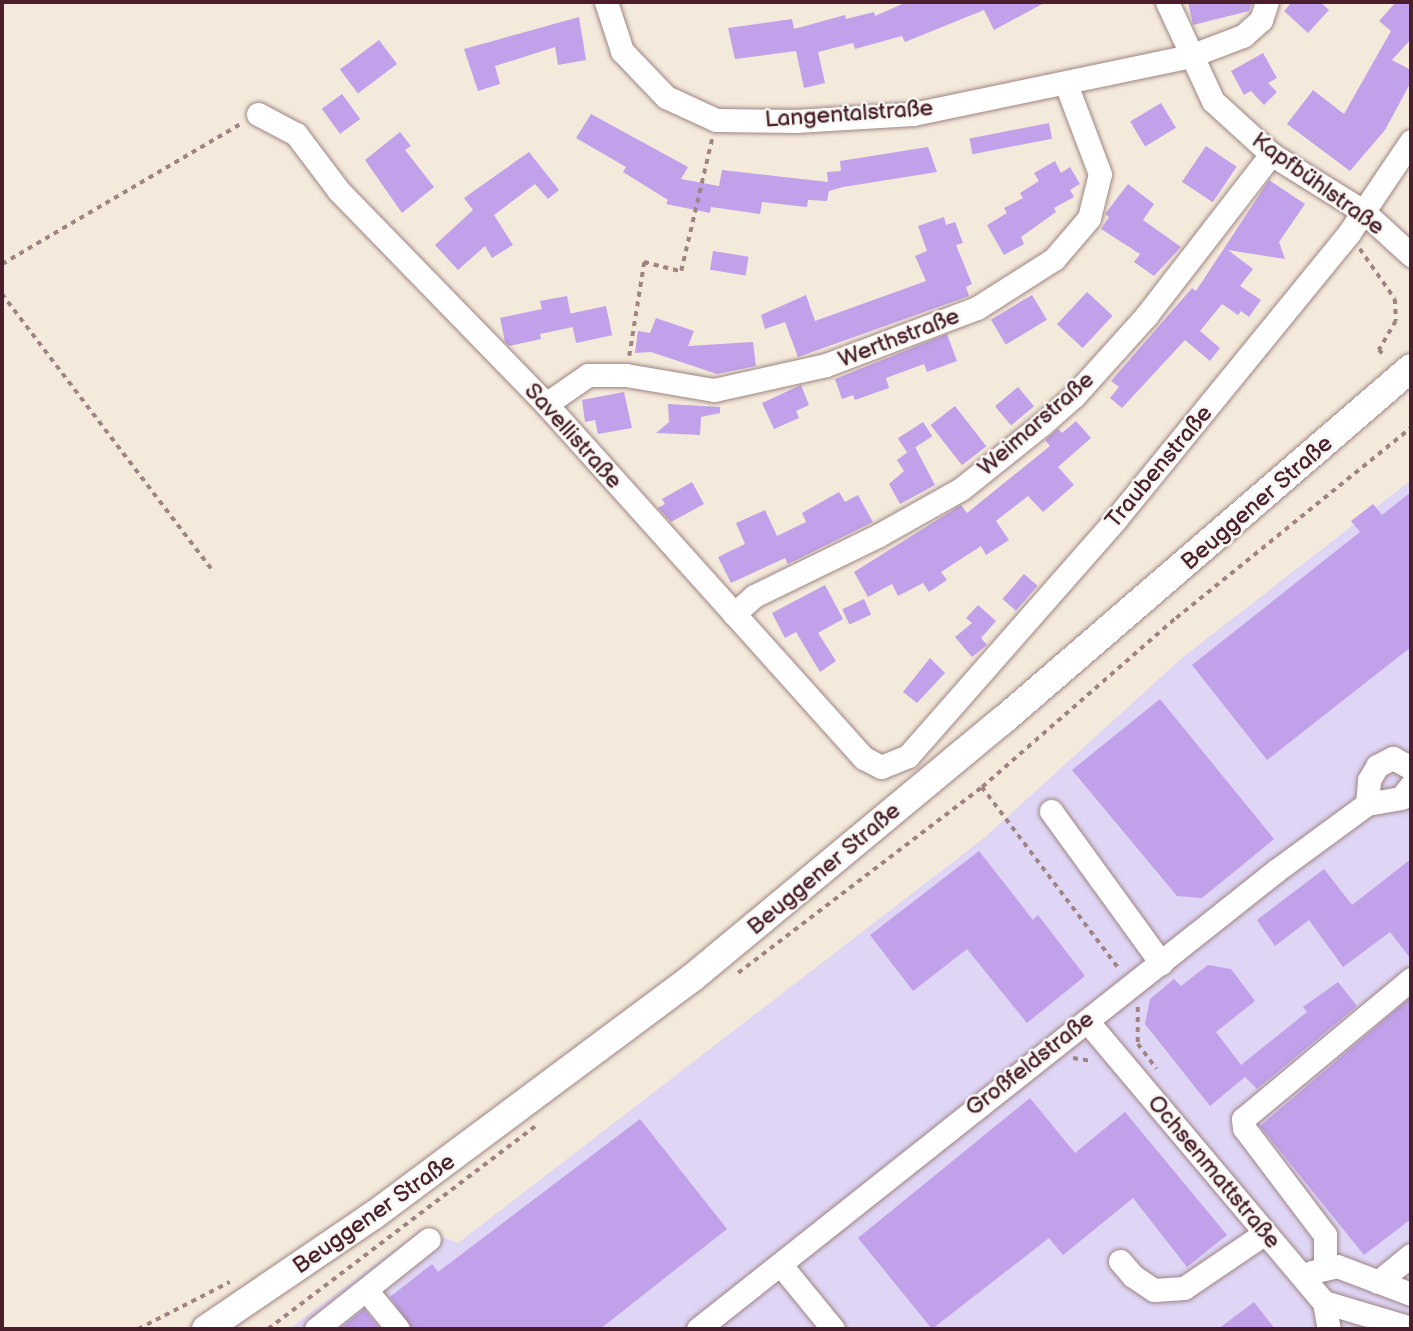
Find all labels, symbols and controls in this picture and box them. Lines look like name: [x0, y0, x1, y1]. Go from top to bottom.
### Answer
street label: Langentalstraße: [764, 94, 934, 134]
street label: Kapfbühlstraße: [1246, 127, 1390, 241]
street label: Werthstraße: [835, 302, 963, 374]
street label: Weimarstraße: [972, 366, 1100, 482]
street label: Savellistraße: [518, 377, 628, 495]
street label: Traubenstraße: [1100, 400, 1218, 534]
street label: Beuggener Straße: [1176, 430, 1338, 576]
street label: Beuggener Straße: [742, 797, 906, 941]
street label: Großfeldstraße: [961, 1005, 1099, 1123]
street label: Ochsenmattstraße: [1142, 1090, 1286, 1254]
street label: Beuggener Straße: [287, 1148, 461, 1280]

